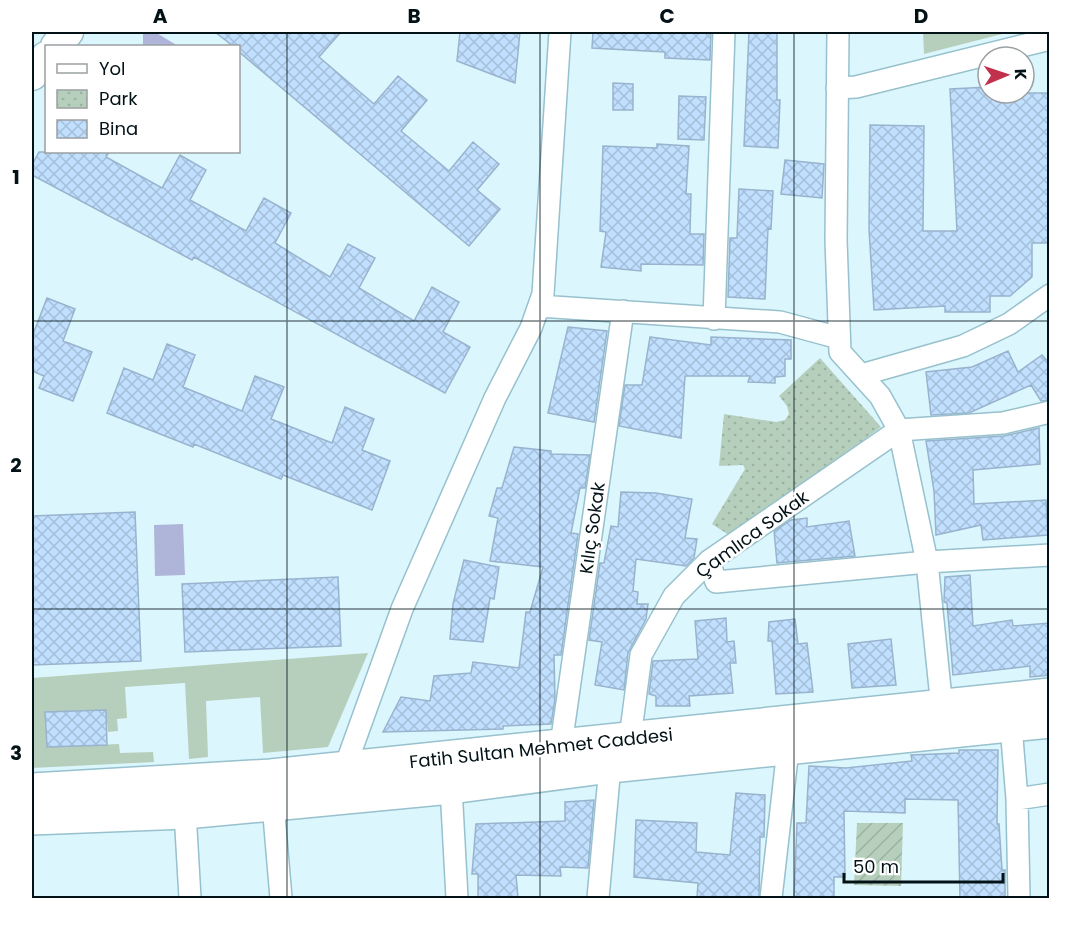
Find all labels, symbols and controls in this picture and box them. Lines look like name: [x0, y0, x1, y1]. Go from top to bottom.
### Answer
text: A: [153, 2, 168, 30]
text: B: [407, 2, 421, 30]
text: C: [659, 2, 675, 30]
text: D: [914, 2, 928, 30]
legend: [45, 45, 240, 153]
north arrow: [976, 45, 1036, 105]
text: Yol: [99, 56, 125, 81]
text: K: [1009, 69, 1032, 80]
text: Park: [99, 86, 138, 111]
text: Bina: [99, 116, 138, 141]
text: 1: [12, 163, 20, 191]
text: 2: [10, 451, 22, 479]
street label: Kılıç Sokak: [573, 480, 611, 576]
street label: Çamlıca Sokak: [690, 484, 814, 584]
street label: Fatih Sultan Mehmet Caddesi: [408, 722, 674, 774]
text: 3: [10, 739, 22, 767]
scale bar: [844, 846, 1003, 884]
text: 50 m: [853, 854, 899, 879]

